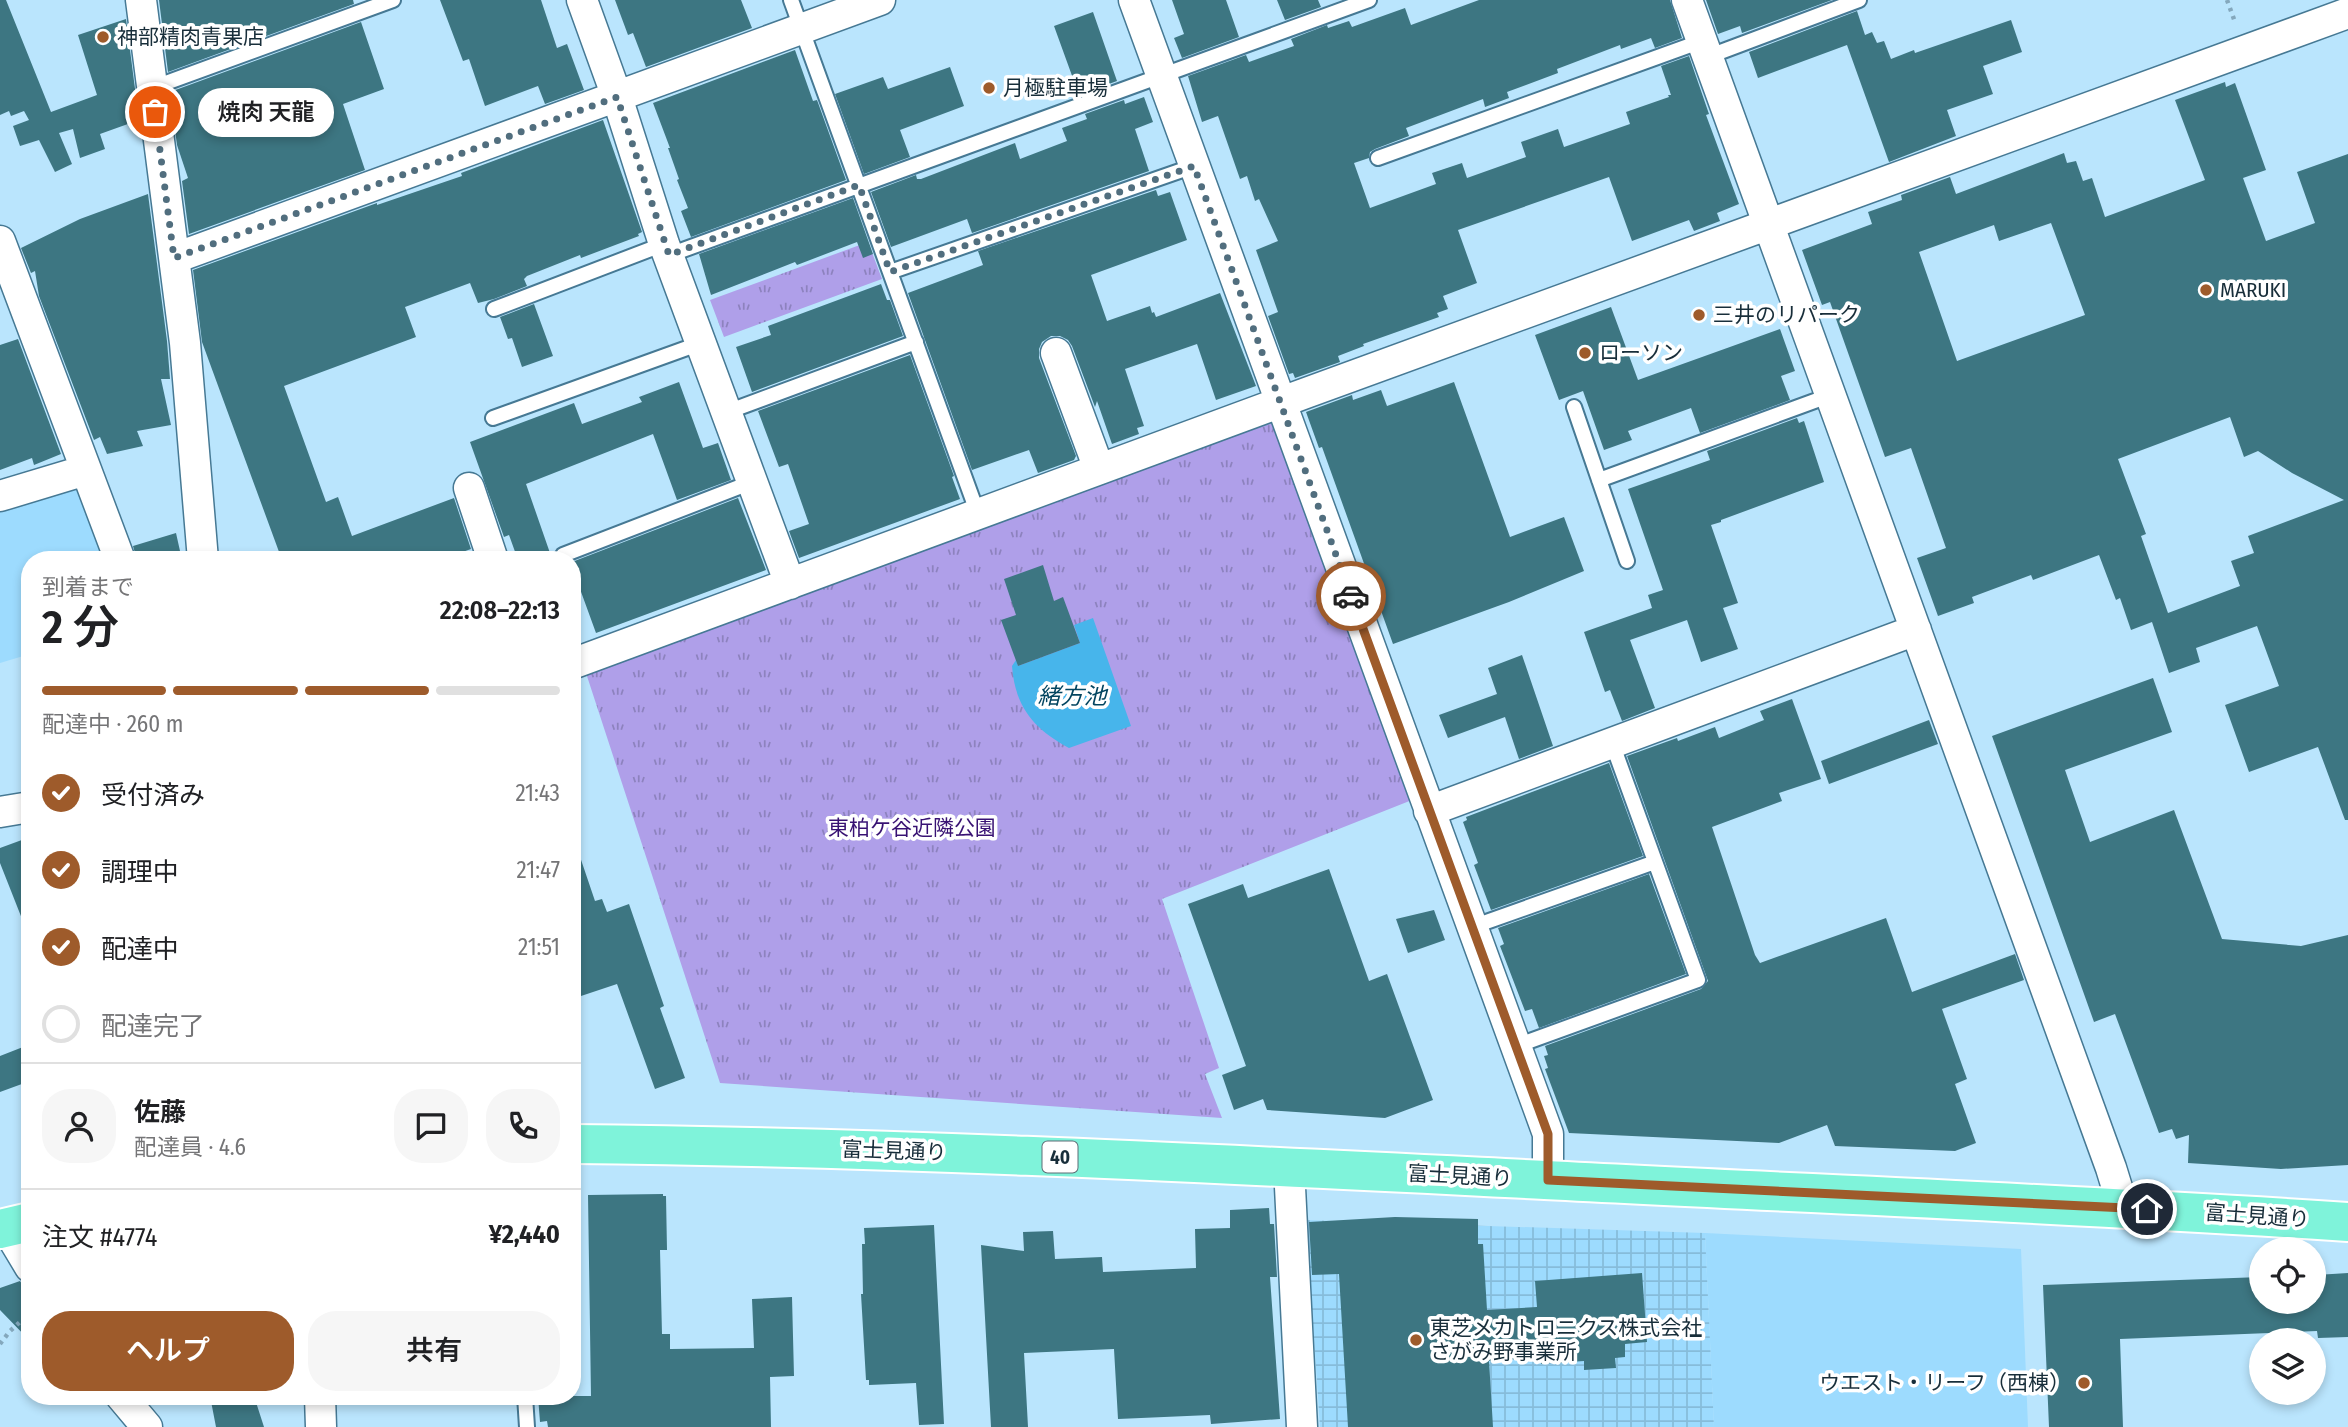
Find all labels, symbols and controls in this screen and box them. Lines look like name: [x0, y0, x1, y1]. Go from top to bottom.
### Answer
place label: 神部精肉青果店: [117, 24, 264, 50]
marker: 神部精肉青果店: [95, 29, 111, 45]
place label: 月極駐車場: [1003, 75, 1108, 101]
marker: 月極駐車場: [981, 80, 997, 96]
pin: [125, 82, 185, 142]
callout: 焼肉 天龍: [197, 88, 334, 136]
icon: bag: [136, 93, 174, 131]
text: 焼肉 天龍: [218, 98, 314, 126]
place label: MARUKI: [2220, 277, 2286, 303]
marker: MARUKI: [2198, 282, 2214, 298]
place label: 三井のリパーク: [1713, 302, 1860, 328]
marker: 三井のリパーク: [1691, 307, 1707, 323]
place label: ローソン: [1599, 340, 1683, 366]
marker: ローソン: [1577, 345, 1593, 361]
courier: [1316, 561, 1386, 631]
text: 到着まで: [42, 573, 134, 601]
icon: car: [1332, 577, 1370, 615]
text: 22:08–22:13: [440, 595, 560, 626]
text: 2 分: [42, 600, 119, 655]
water label: 緒方池: [1038, 682, 1109, 710]
text: 配達中 · 260 m: [42, 710, 183, 738]
icon: check: [42, 774, 80, 812]
text: 21:43: [515, 779, 560, 807]
text: 受付済み: [101, 780, 205, 811]
park label: 東柏ケ谷近隣公園: [828, 815, 996, 841]
icon: check: [42, 851, 80, 889]
text: 21:47: [517, 856, 560, 884]
text: 調理中: [101, 857, 179, 888]
icon: check: [42, 928, 80, 966]
text: 21:51: [518, 933, 560, 961]
text: 配達中: [101, 934, 179, 965]
text: 配達完了: [101, 1011, 205, 1042]
button: person: [42, 1089, 116, 1163]
button: chat: [394, 1089, 468, 1163]
button: phone: [486, 1089, 560, 1163]
text: 佐藤: [134, 1097, 186, 1128]
text: 配達員 · 4.6: [134, 1133, 246, 1161]
street label: 富士見通り: [841, 1136, 947, 1166]
road number: 40: [1042, 1142, 1078, 1172]
street label: 富士見通り: [1407, 1160, 1513, 1192]
pin: [2117, 1179, 2177, 1239]
icon: home: [2128, 1190, 2166, 1228]
street label: 富士見通り: [2204, 1199, 2310, 1233]
text: ¥2,440: [489, 1219, 560, 1250]
text: 注文 #4774: [42, 1222, 157, 1253]
map controls: [2249, 1237, 2326, 1405]
button: locate: [2249, 1237, 2326, 1314]
button: ヘルプ: [42, 1311, 294, 1391]
button: 共有: [308, 1311, 560, 1391]
place label: 東芝メカトロニクス株式会社 さがみ野事業所: [1430, 1315, 1702, 1365]
button: layers: [2249, 1328, 2326, 1405]
marker: 東芝メカトロニクス株式会社 さがみ野事業所: [1408, 1332, 1424, 1348]
place label: ウエスト・リーフ（西棟）: [1819, 1370, 2070, 1396]
marker: ウエスト・リーフ（西棟）: [2076, 1375, 2092, 1391]

